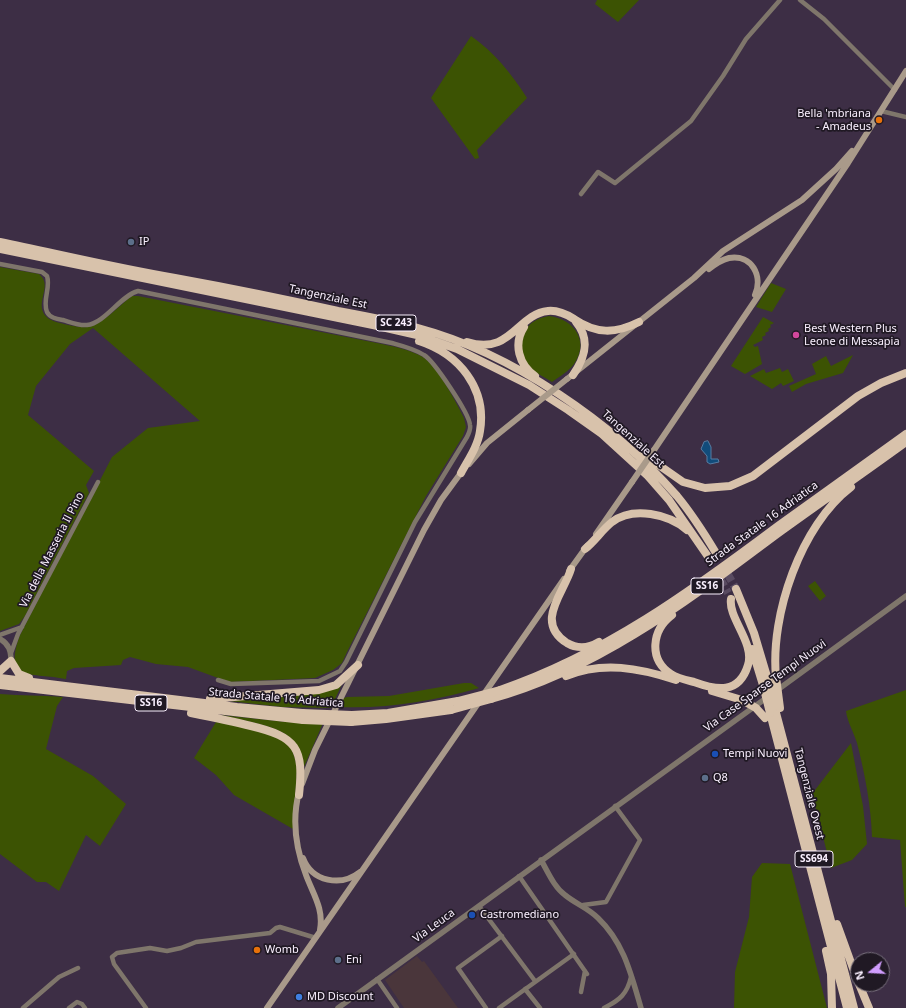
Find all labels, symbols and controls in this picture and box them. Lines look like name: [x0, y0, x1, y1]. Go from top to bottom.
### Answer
place label: Bella 'mbriana - Amadeus: [797, 107, 871, 133]
marker: Bella 'mbriana - Amadeus: [874, 115, 884, 125]
place label: IP: [139, 235, 149, 249]
marker: IP: [126, 237, 136, 247]
street label: Tangenziale Est: [288, 282, 368, 312]
road number: SC 243: [376, 315, 416, 331]
place label: Best Western Plus Leone di Messapia: [804, 322, 900, 348]
marker: Best Western Plus Leone di Messapia: [791, 330, 801, 340]
street label: Tangenziale Est: [599, 408, 667, 470]
street label: Strada Statale 16 Adriatica: [703, 479, 821, 569]
street label: Via della Masseria Il Pino: [17, 490, 87, 610]
road number: SS16: [691, 578, 723, 594]
street label: Via Case Sparse Tempi Nuovi: [701, 637, 829, 735]
street label: Strada Statale 16 Adriatica: [208, 686, 344, 710]
road number: SS16: [135, 695, 167, 711]
place label: Tempi Nuovi: [723, 747, 787, 761]
street label: Tangenziale Ovest: [791, 747, 827, 841]
marker: Tempi Nuovi: [710, 749, 720, 759]
place label: Q8: [713, 771, 728, 785]
marker: Q8: [700, 773, 710, 783]
road number: SS694: [795, 851, 833, 867]
street label: Via Leuca: [410, 906, 458, 946]
place label: Castromediano: [480, 908, 559, 922]
marker: Castromediano: [467, 910, 477, 920]
place label: Womb: [265, 943, 299, 957]
marker: Womb: [252, 945, 262, 955]
north arrow: [850, 952, 890, 992]
place label: Eni: [346, 953, 362, 967]
marker: Eni: [333, 955, 343, 965]
text: N: [851, 969, 868, 982]
place label: MD Discount: [307, 990, 374, 1004]
marker: MD Discount: [294, 992, 304, 1002]

